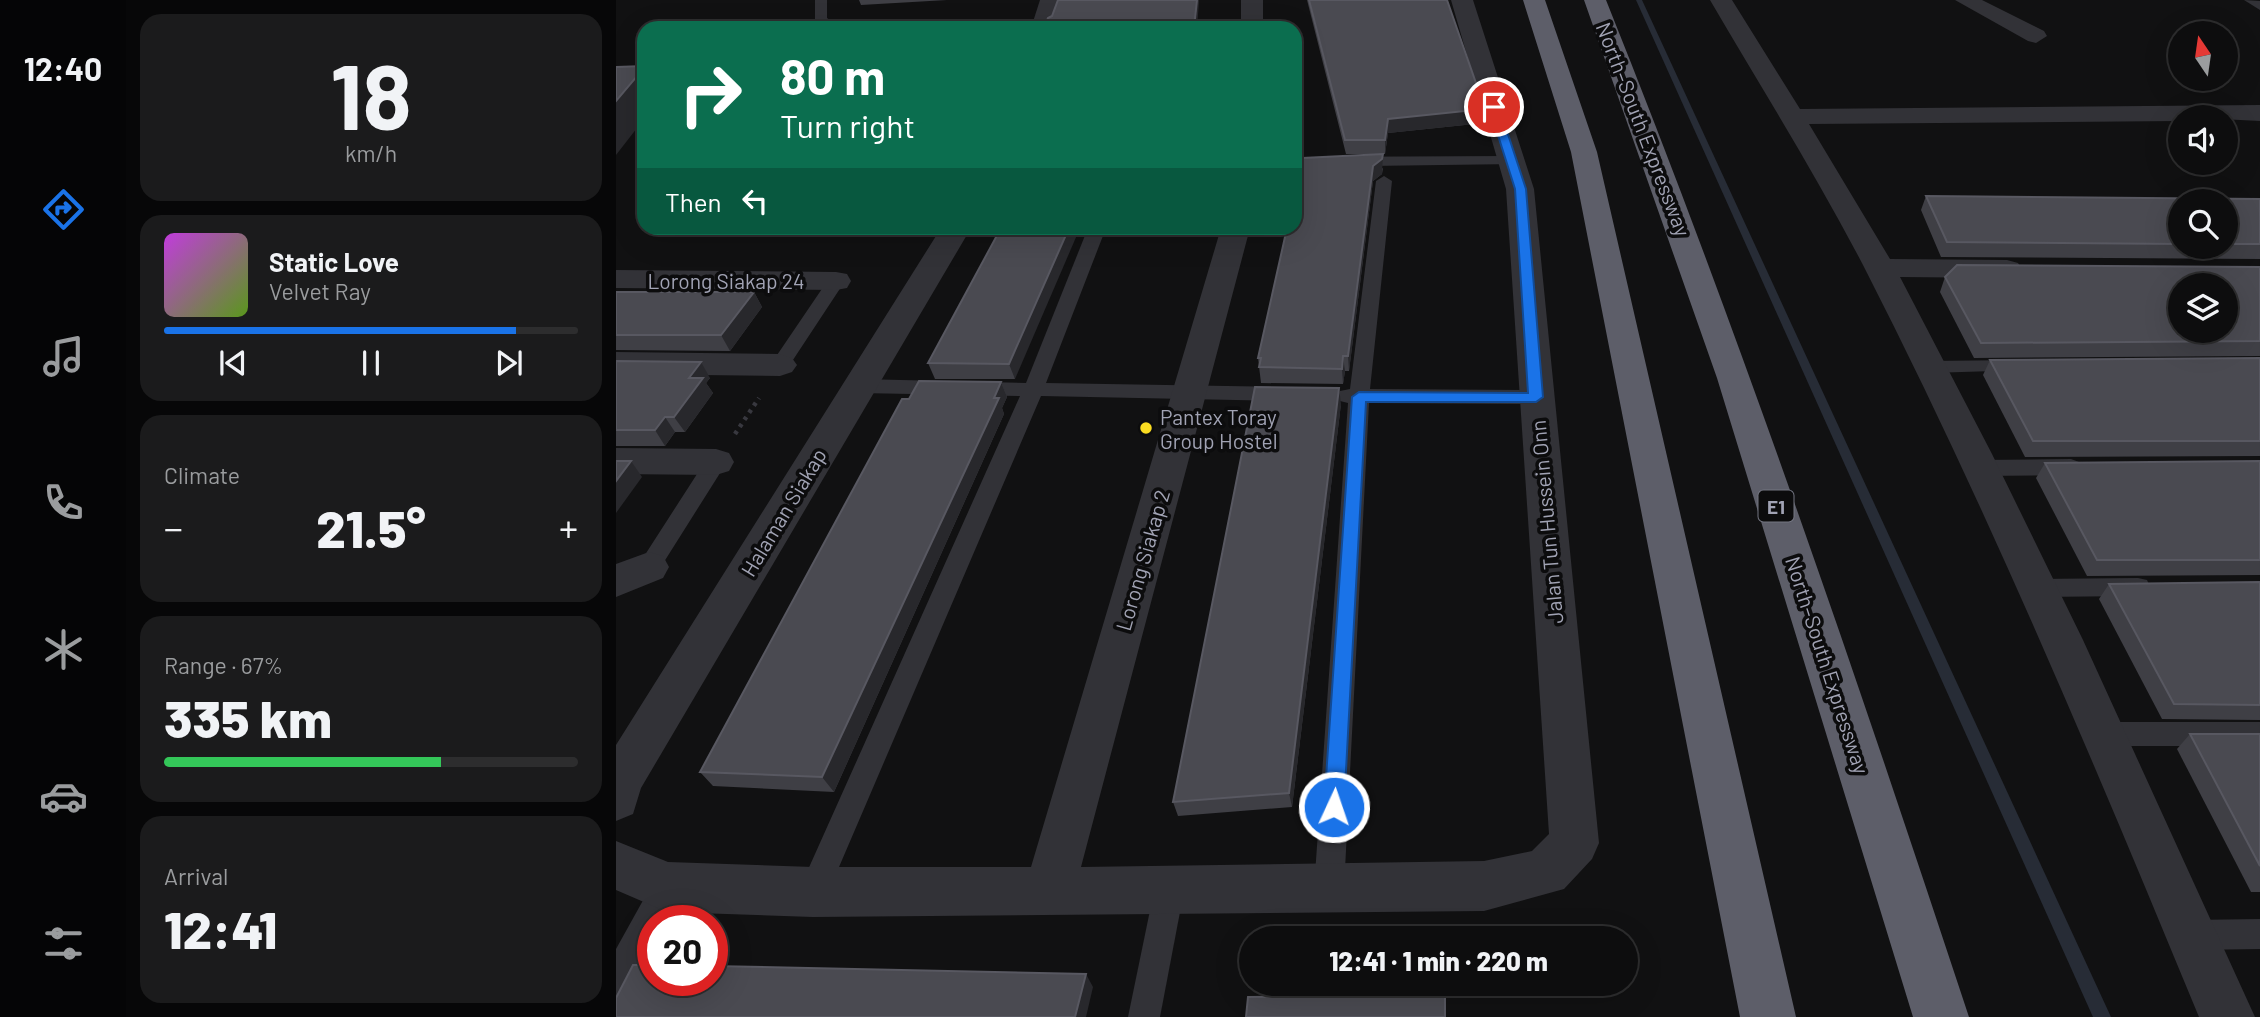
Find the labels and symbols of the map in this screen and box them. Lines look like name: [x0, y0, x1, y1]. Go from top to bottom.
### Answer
street label: North–South Expressway: [1592, 18, 1697, 240]
north arrow: [2168, 21, 2238, 91]
pin: [1464, 77, 1524, 137]
street label: Lorong Siakap 24: [647, 268, 805, 293]
place label: Pantex Toray Group Hostel: [1160, 404, 1278, 453]
street label: Jalan Tun Hussein Onn: [1525, 419, 1567, 625]
marker: Pantex Toray Group Hostel: [1138, 420, 1154, 436]
street label: Halaman Siakap: [735, 444, 831, 580]
street label: Lorong Siakap 2: [1110, 487, 1174, 633]
road number: E1: [1758, 491, 1794, 522]
street label: North–South Expressway: [1781, 553, 1875, 777]
position arrow: [1297, 770, 1371, 844]
speed limit sign: 20: [637, 905, 728, 996]

